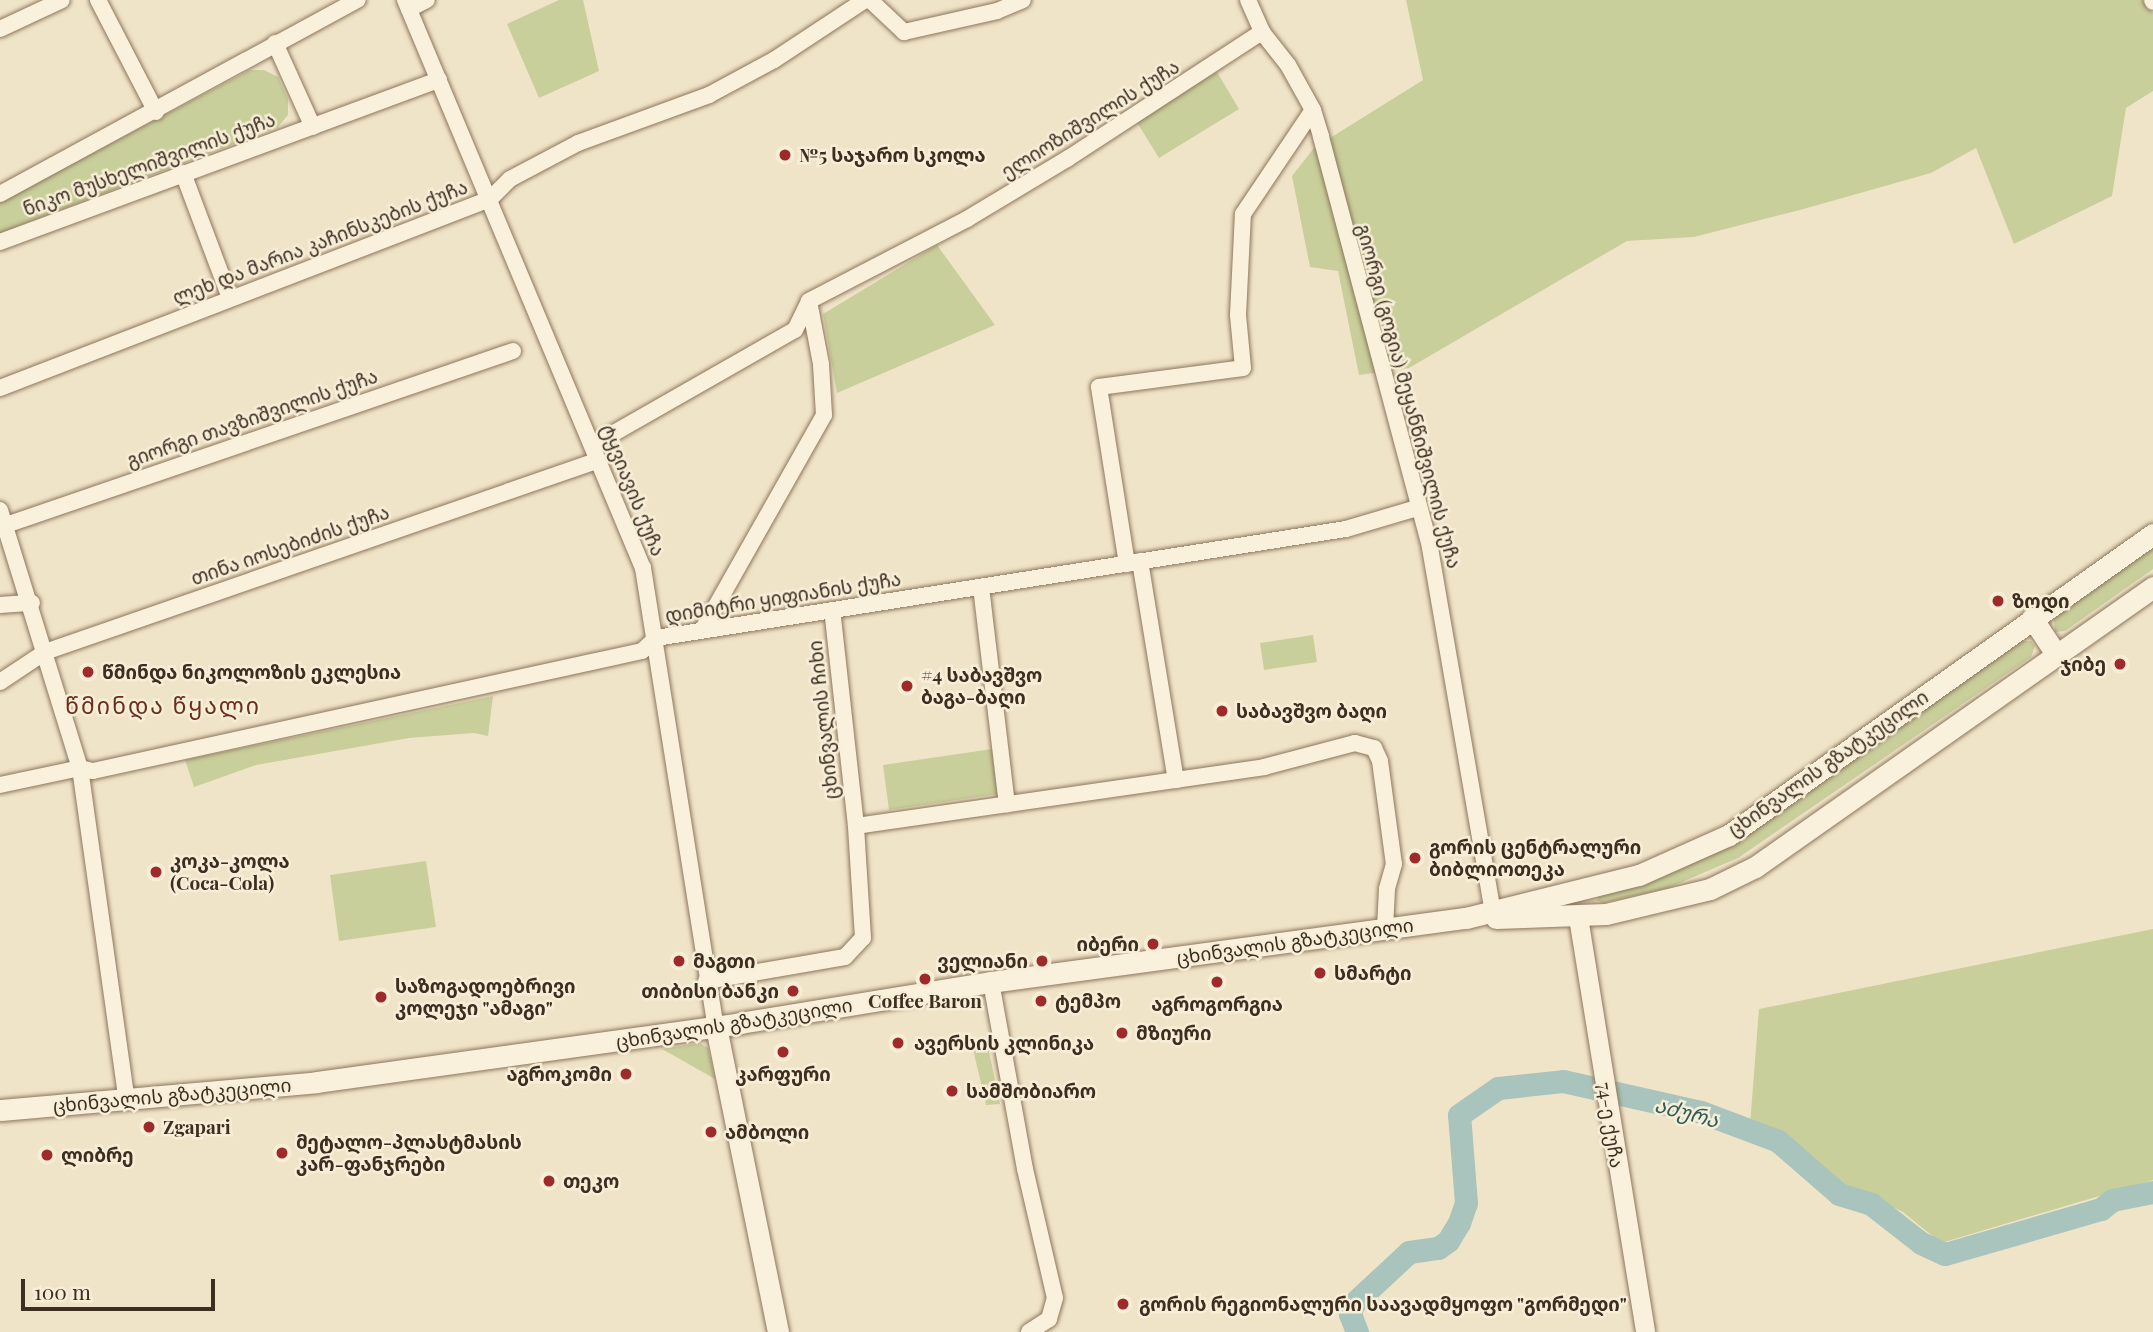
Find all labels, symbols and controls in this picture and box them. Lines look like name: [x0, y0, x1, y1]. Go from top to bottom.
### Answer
street label: ელიოზიშვილის ქუჩა: [997, 55, 1183, 183]
street label: ნიკო მუსხელიშვილის ქუჩა: [20, 108, 278, 220]
place label: №5 საჯარო სკოლა: [799, 144, 986, 166]
marker: №5 საჯარო სკოლა: [777, 147, 793, 163]
street label: ლეხ და მარია კაჩინსკების ქუჩა: [169, 175, 471, 309]
street label: გიორგი (გოგია) მეყანწიშვილის ქუჩა: [1352, 221, 1466, 571]
street label: გიორგი თავზიშვილის ქუჩა: [124, 364, 380, 472]
street label: ტყვიავის ქუჩა: [596, 421, 670, 559]
street label: თინა იოსებიძის ქუჩა: [188, 500, 392, 590]
street label: დიმიტრი ყიფიანის ქუჩა: [663, 567, 903, 627]
place label: ზოდი: [2012, 590, 2070, 612]
marker: ზოდი: [1990, 593, 2006, 609]
street label: ცხინვალის ჩიხი: [803, 639, 843, 801]
place label: ჯიბე: [2060, 653, 2106, 675]
marker: ჯიბე: [2112, 656, 2128, 672]
place label: წმინდა ნიკოლოზის ეკლესია: [102, 661, 401, 683]
marker: წმინდა ნიკოლოზის ეკლესია: [80, 664, 96, 680]
place label: #4 საბავშვო ბაგა-ბაღი: [921, 664, 1043, 708]
marker: #4 საბავშვო ბაგა-ბაღი: [899, 678, 915, 694]
street label: ცხინვალის გზატკეცილი: [1724, 685, 1932, 841]
district label: წმინდა წყალი: [66, 691, 260, 719]
place label: საბავშვო ბაღი: [1236, 700, 1387, 722]
marker: საბავშვო ბაღი: [1214, 703, 1230, 719]
place label: გორის ცენტრალური ბიბლიოთეკა: [1429, 836, 1641, 880]
place label: კოკა-კოლა (Coca-Cola): [170, 850, 290, 894]
marker: გორის ცენტრალური ბიბლიოთეკა: [1407, 850, 1423, 866]
marker: კოკა-კოლა (Coca-Cola): [148, 864, 164, 880]
street label: ცხინვალის გზატკეცილი: [1175, 913, 1415, 969]
place label: იბერი: [1077, 933, 1139, 955]
marker: იბერი: [1145, 936, 1161, 952]
place label: მაგთი: [693, 950, 755, 972]
place label: ველიანი: [937, 950, 1028, 972]
marker: მაგთი: [671, 953, 687, 969]
marker: ველიანი: [1034, 953, 1050, 969]
place label: სმარტი: [1334, 962, 1412, 984]
marker: სმარტი: [1312, 965, 1328, 981]
marker: Coffee Baron: [917, 971, 933, 987]
marker: აგროგორგია: [1209, 974, 1225, 990]
place label: საზოგადოებრივი კოლეჯი "ამაგი": [395, 975, 575, 1019]
place label: თიბისი ბანკი: [641, 980, 779, 1002]
marker: თიბისი ბანკი: [785, 983, 801, 999]
marker: საზოგადოებრივი კოლეჯი "ამაგი": [373, 989, 389, 1005]
place label: Coffee Baron: [868, 990, 982, 1012]
place label: ტემპო: [1055, 990, 1121, 1012]
street label: ცხინვალის გზატკეცილი: [614, 993, 854, 1053]
marker: ტემპო: [1033, 993, 1049, 1009]
place label: აგროგორგია: [1151, 993, 1283, 1015]
place label: მზიური: [1136, 1022, 1211, 1044]
marker: მზიური: [1114, 1025, 1130, 1041]
place label: ავერსის კლინიკა: [914, 1032, 1094, 1054]
marker: ავერსის კლინიკა: [888, 1033, 908, 1053]
marker: კარფური: [775, 1044, 791, 1060]
place label: აგროკომი: [507, 1063, 612, 1085]
place label: კარფური: [735, 1063, 831, 1085]
marker: აგროკომი: [618, 1066, 634, 1082]
street label: ცხინვალის გზატკეცილი: [52, 1073, 292, 1117]
place label: სამშობიარო: [966, 1080, 1096, 1102]
street label: 74-ე ქუჩა: [1593, 1081, 1629, 1169]
marker: სამშობიარო: [944, 1083, 960, 1099]
water label: აძურა: [1652, 1090, 1722, 1132]
place label: Zgapari: [163, 1116, 231, 1138]
marker: Zgapari: [141, 1119, 157, 1135]
place label: ამბოლი: [725, 1121, 809, 1143]
marker: ამბოლი: [703, 1124, 719, 1140]
place label: მეტალო-პლასტმასის კარ-ფანჯრები: [296, 1131, 522, 1175]
place label: ლიბრე: [61, 1144, 134, 1166]
marker: მეტალო-პლასტმასის კარ-ფანჯრები: [274, 1145, 290, 1161]
marker: ლიბრე: [39, 1147, 55, 1163]
place label: თეკო: [563, 1170, 619, 1192]
marker: თეკო: [541, 1173, 557, 1189]
scale bar: [24, 1266, 219, 1310]
text: 100 m: [34, 1277, 91, 1305]
place label: გორის რეგიონალური საავადმყოფო "გორმედი": [1139, 1293, 1627, 1315]
marker: გორის რეგიონალური საავადმყოფო "გორმედი": [1113, 1294, 1133, 1314]

